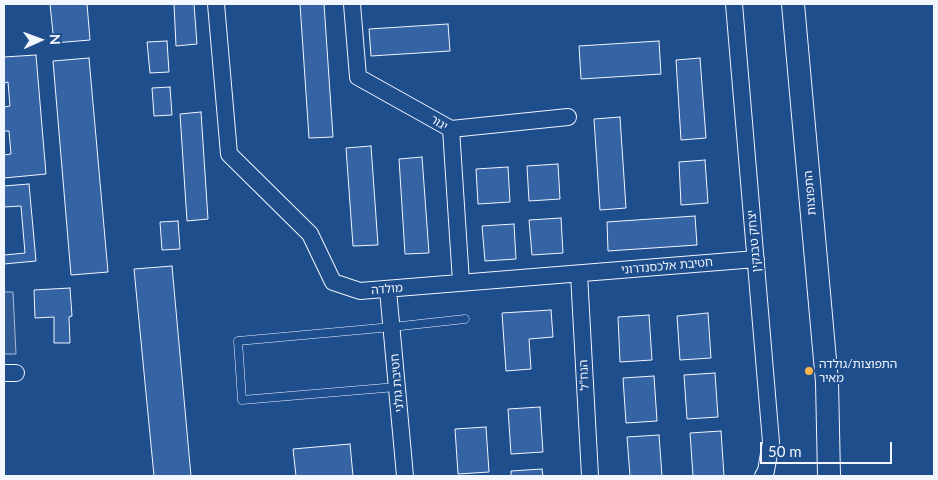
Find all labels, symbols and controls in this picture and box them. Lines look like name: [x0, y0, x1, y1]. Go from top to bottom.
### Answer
north arrow: [15, 15, 65, 65]
text: N: [47, 34, 64, 45]
street label: יגור: [428, 112, 450, 134]
street label: התפוצות: [801, 170, 819, 216]
street label: יצחק טבנקין: [744, 209, 764, 273]
street label: חטיבת אלכסנדרוני: [621, 255, 713, 277]
street label: מולדה: [371, 280, 403, 298]
street label: חטיבת גולני: [387, 353, 407, 413]
place label: התפוצות/גולדה מאיר: [819, 357, 897, 385]
street label: הנח"ל: [576, 359, 592, 391]
marker: התפוצות/גולדה מאיר: [803, 365, 815, 377]
scale bar: [763, 432, 896, 464]
text: 50 m: [768, 442, 802, 460]

